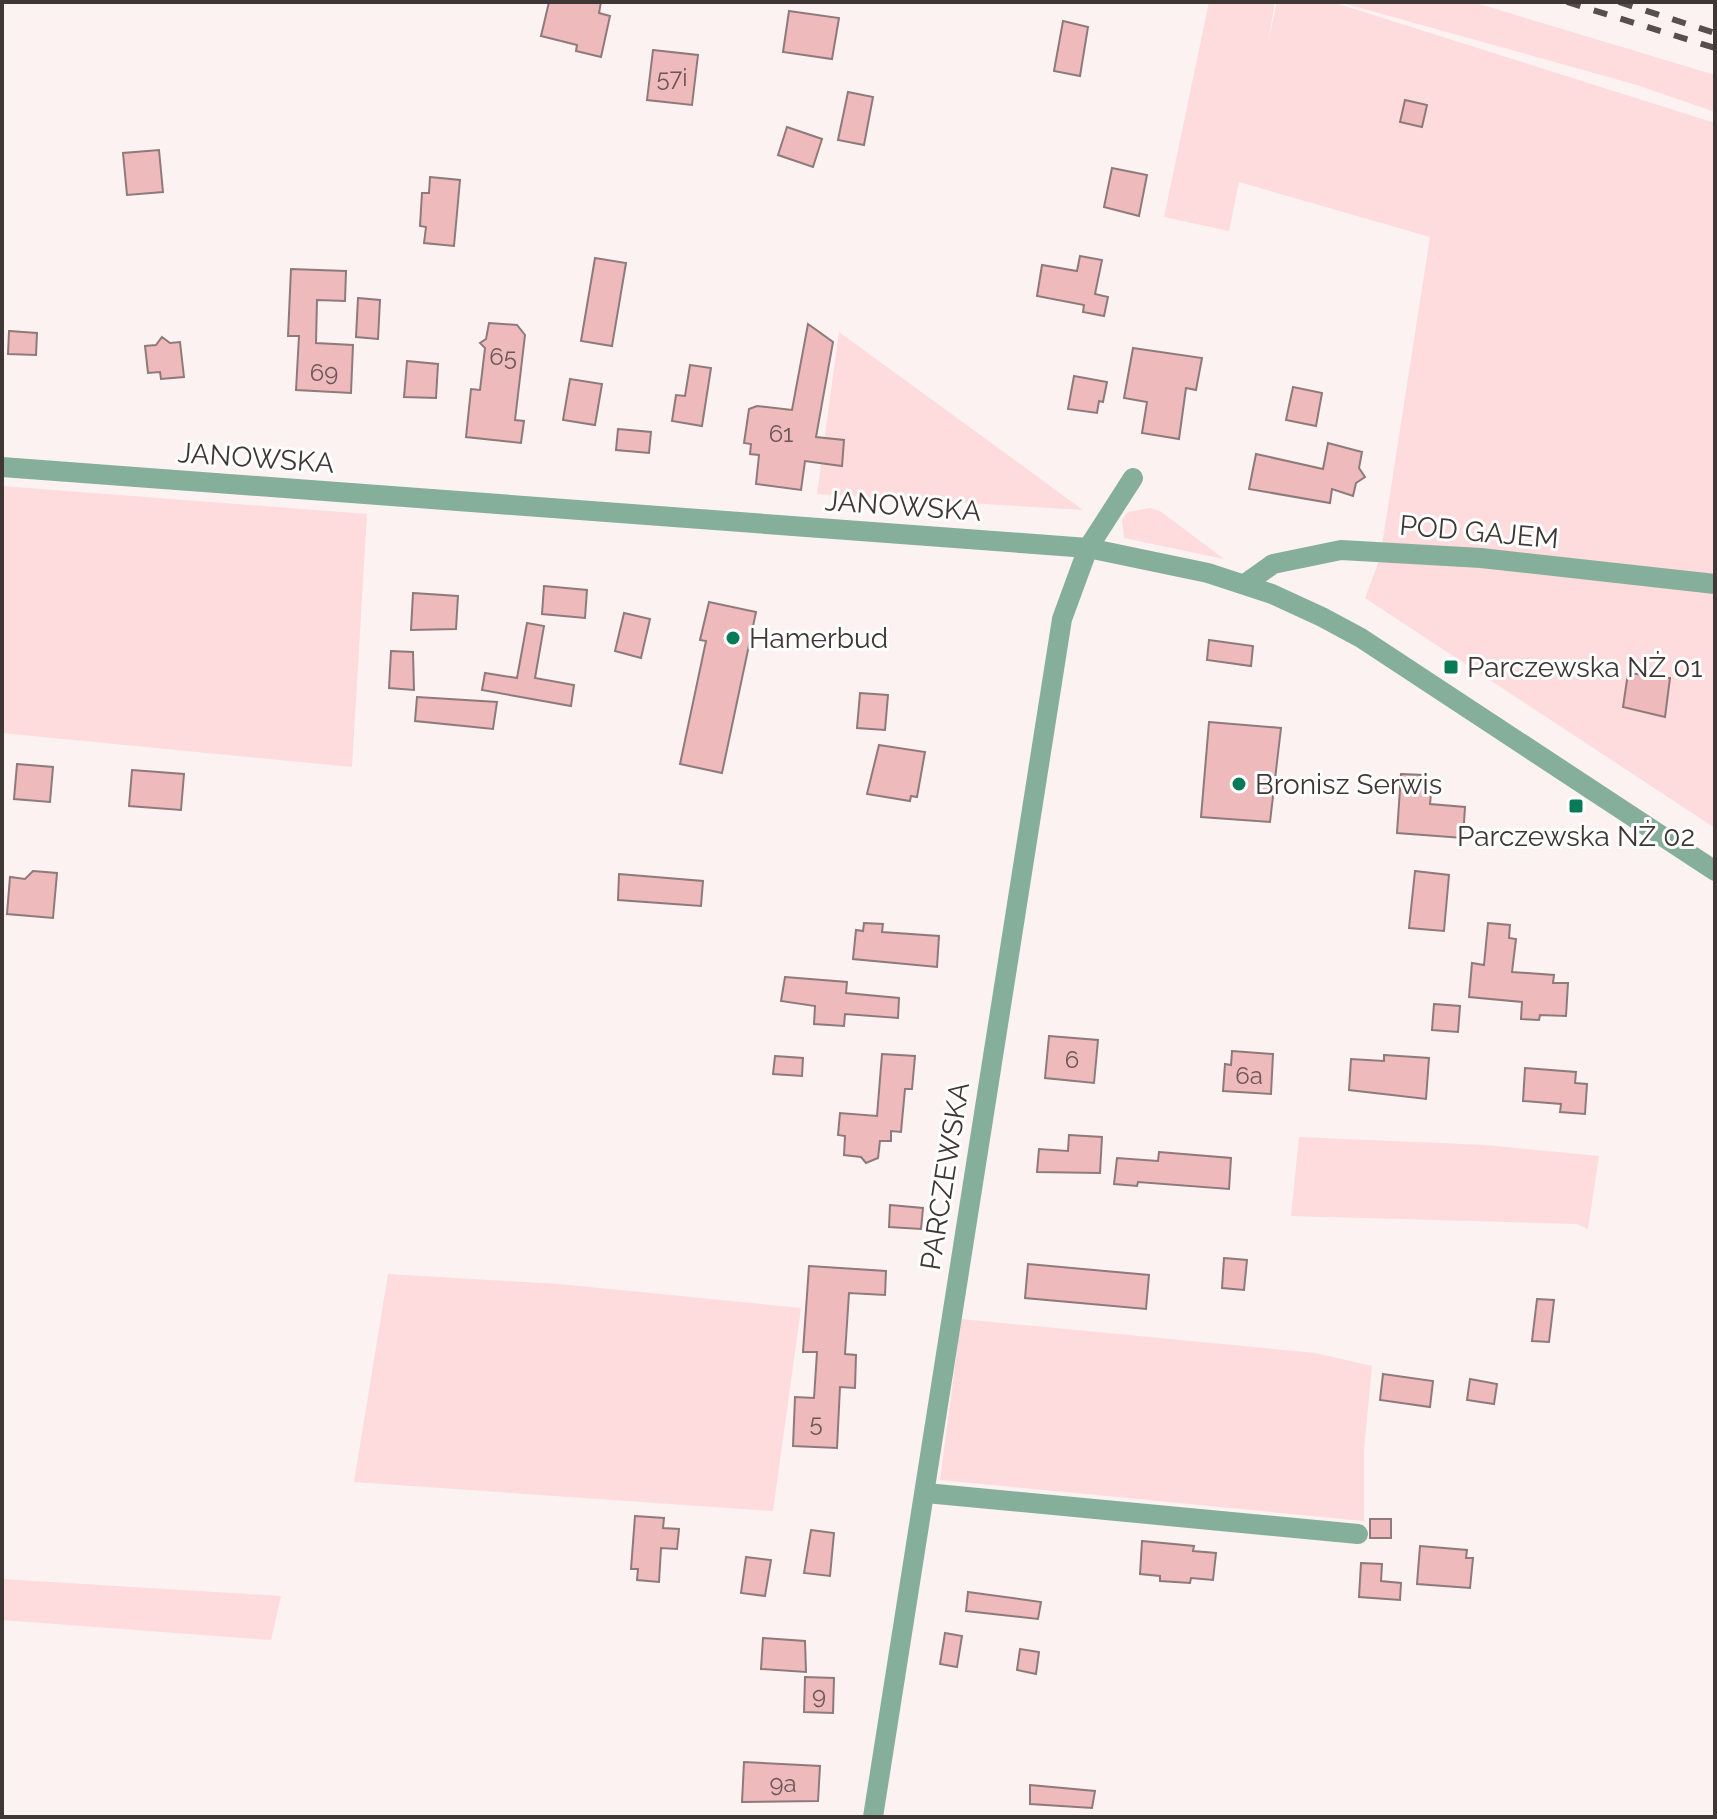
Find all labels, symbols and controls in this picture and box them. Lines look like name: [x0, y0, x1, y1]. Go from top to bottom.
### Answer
house number: 57i: [656, 63, 688, 92]
house number: 65: [489, 342, 517, 371]
house number: 69: [310, 358, 338, 387]
house number: 61: [769, 419, 793, 448]
street label: JANOWSKA: [177, 436, 335, 480]
street label: JANOWSKA: [824, 484, 982, 528]
street label: POD GAJEM: [1398, 509, 1560, 555]
place label: Hamerbud: [749, 622, 888, 655]
marker: Hamerbud: [724, 629, 742, 647]
place label: Parczewska NŻ 01: [1467, 651, 1702, 684]
marker: Parczewska NŻ 01: [1442, 658, 1460, 676]
place label: Bronisz Serwis: [1255, 768, 1442, 801]
marker: Bronisz Serwis: [1230, 775, 1248, 793]
marker: Parczewska NŻ 02: [1567, 797, 1585, 815]
place label: Parczewska NŻ 02: [1457, 820, 1695, 853]
house number: 6: [1065, 1045, 1079, 1074]
house number: 6a: [1235, 1061, 1263, 1090]
street label: PARCZEWSKA: [914, 1080, 976, 1272]
house number: 5: [809, 1408, 823, 1437]
house number: 9: [812, 1681, 826, 1710]
house number: 9a: [769, 1769, 797, 1798]

